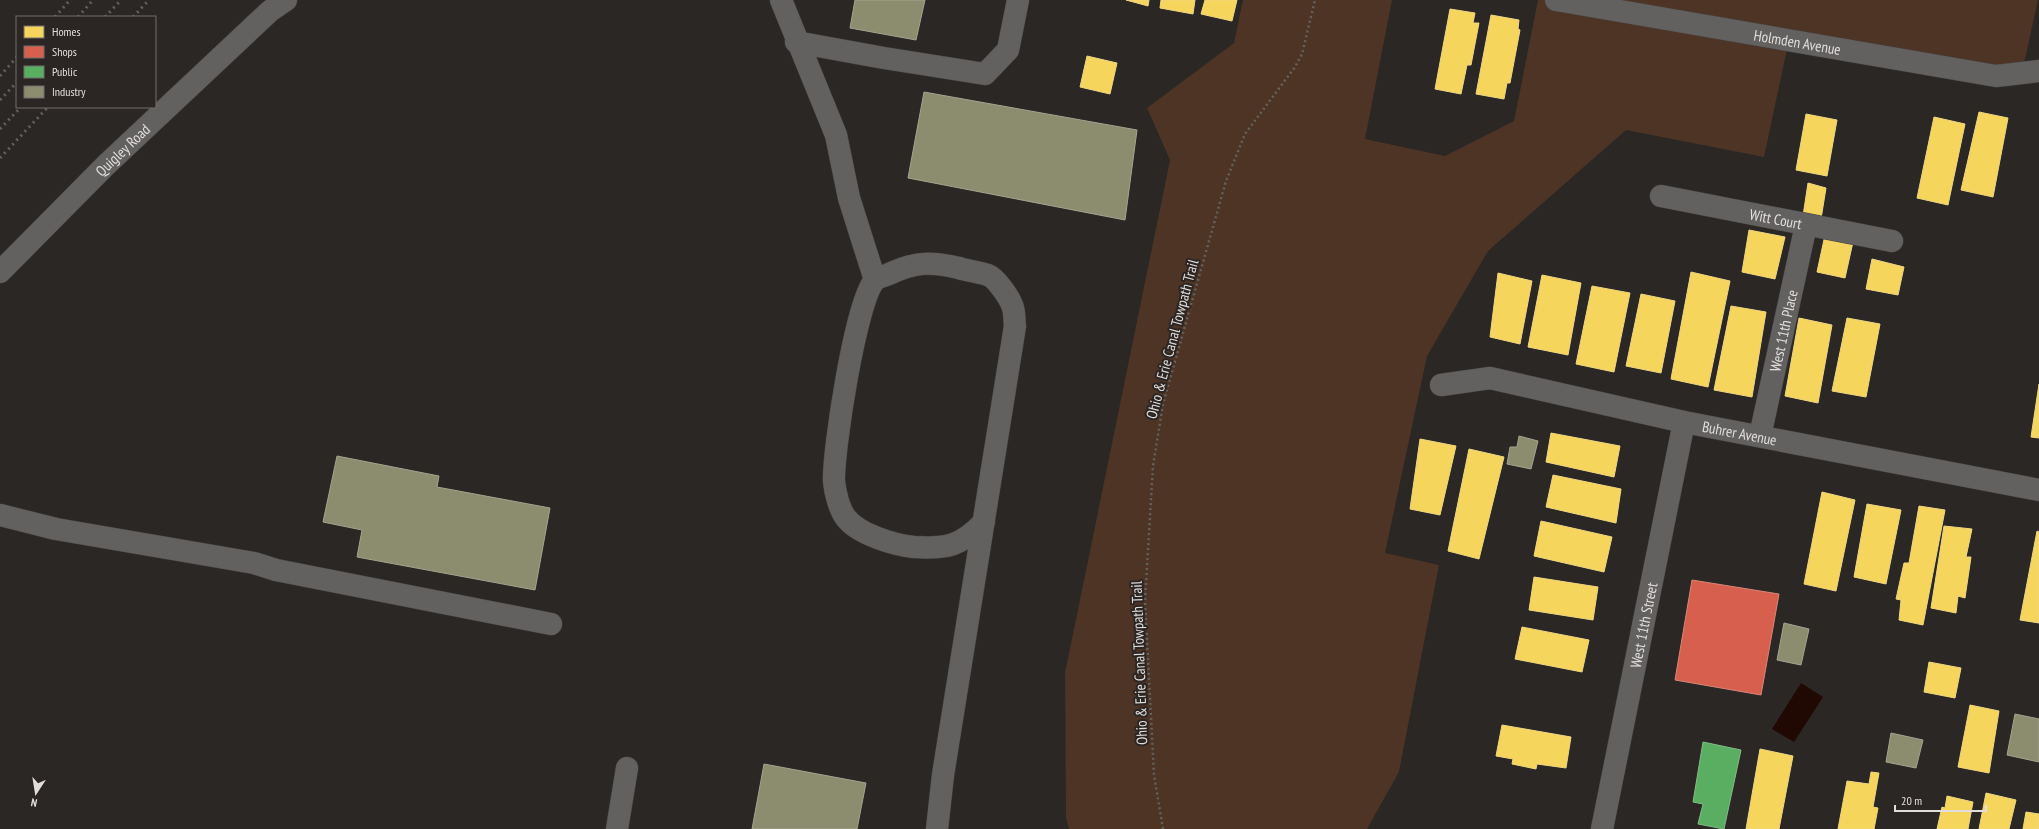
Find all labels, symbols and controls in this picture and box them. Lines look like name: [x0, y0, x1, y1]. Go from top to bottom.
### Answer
legend: [16, 16, 156, 108]
text: Homes: [52, 24, 80, 39]
street label: Holmden Avenue: [1753, 25, 1842, 59]
text: Shops: [52, 44, 77, 59]
text: Public: [52, 64, 78, 79]
text: Industry: [52, 84, 86, 99]
street label: Quigley Road: [91, 119, 154, 180]
street label: Witt Court: [1748, 204, 1804, 233]
street label: Ohio & Erie Canal Towpath Trail: [1142, 257, 1203, 421]
street label: West 11th Place: [1765, 288, 1801, 373]
street label: Buhrer Avenue: [1701, 416, 1778, 449]
street label: Ohio & Erie Canal Towpath Trail: [1127, 580, 1151, 745]
street label: West 11th Street: [1625, 581, 1661, 669]
north arrow: [16, 773, 56, 813]
scale bar: [1895, 787, 1986, 813]
text: 20 m: [1901, 793, 1922, 808]
text: N: [30, 795, 38, 810]

